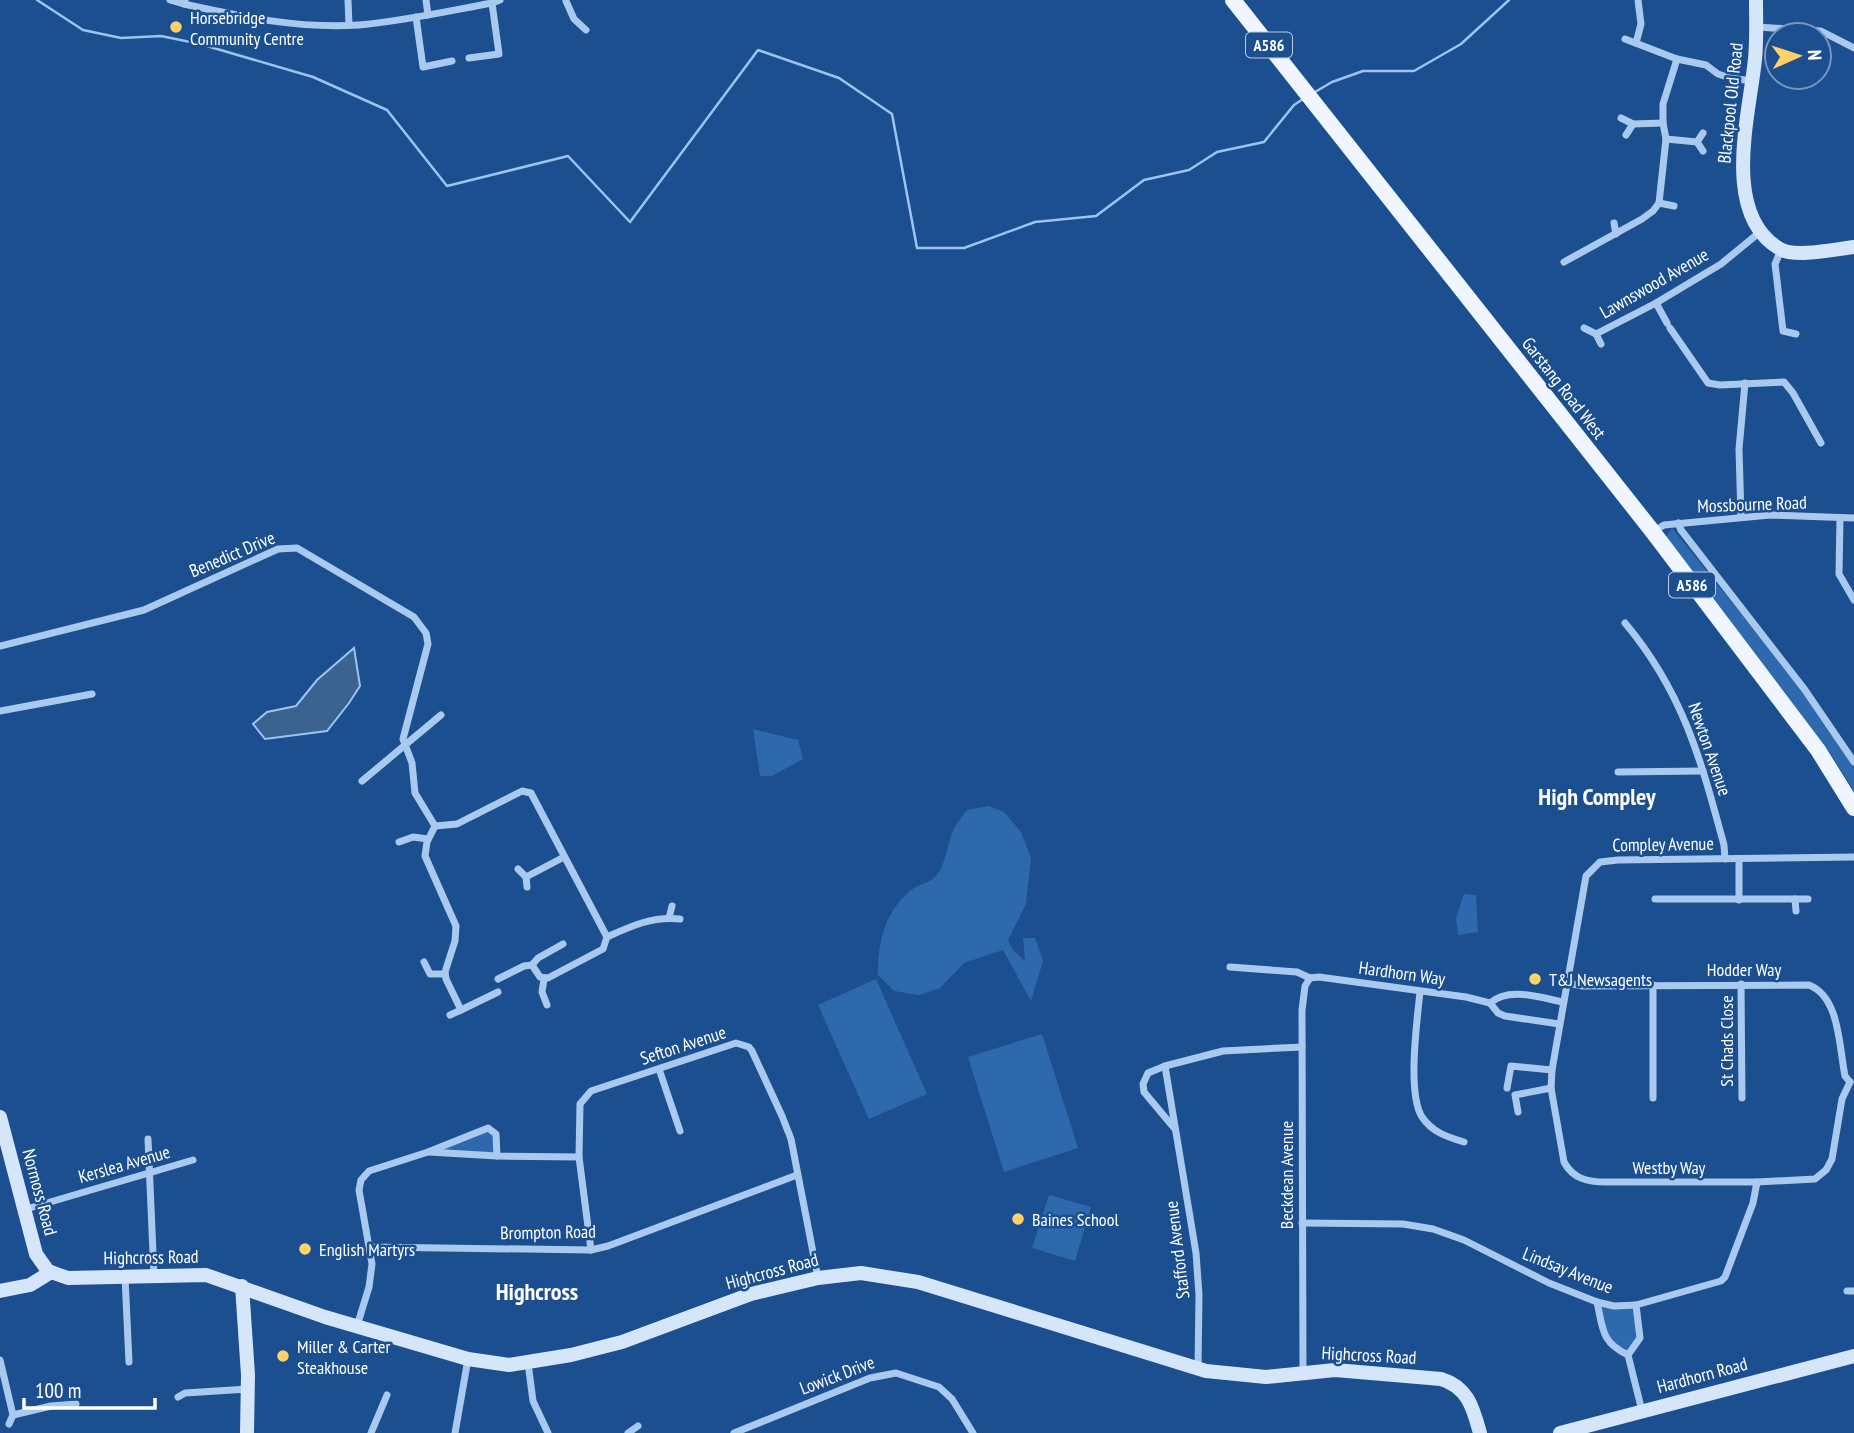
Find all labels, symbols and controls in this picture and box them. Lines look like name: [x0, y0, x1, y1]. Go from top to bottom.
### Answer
place label: Horsebridge Community Centre: [190, 6, 304, 50]
marker: Horsebridge Community Centre: [168, 19, 184, 35]
north arrow: [1763, 21, 1833, 91]
road number: A586: [1246, 32, 1292, 58]
street label: Blackpool Old Road: [1712, 42, 1748, 164]
text: N: [1803, 49, 1827, 61]
street label: Lawnswood Avenue: [1596, 243, 1712, 323]
street label: Garstang Road West: [1517, 333, 1611, 444]
street label: Mossbourne Road: [1697, 491, 1807, 517]
street label: Benedict Drive: [186, 526, 278, 582]
road number: A586: [1669, 572, 1715, 598]
street label: Newton Avenue: [1683, 699, 1737, 799]
district label: High Compley: [1538, 781, 1656, 812]
street label: Compley Avenue: [1612, 832, 1714, 856]
street label: Hardhorn Way: [1357, 956, 1447, 990]
street label: Hodder Way: [1707, 958, 1781, 981]
place label: T&J Newsagents: [1549, 968, 1652, 991]
marker: T&J Newsagents: [1527, 971, 1543, 987]
street label: St Chads Close: [1715, 995, 1738, 1087]
street label: Sefton Avenue: [637, 1020, 729, 1070]
street label: Beckdean Avenue: [1275, 1121, 1298, 1229]
street label: Kerslea Avenue: [76, 1140, 172, 1188]
street label: Normoss Road: [17, 1146, 63, 1238]
street label: Westby Way: [1633, 1156, 1706, 1179]
street label: Stafford Avenue: [1160, 1200, 1194, 1300]
place label: Baines School: [1032, 1208, 1119, 1231]
marker: Baines School: [1010, 1211, 1026, 1227]
street label: Brompton Road: [500, 1220, 596, 1244]
place label: English Martyrs: [319, 1238, 415, 1261]
marker: English Martyrs: [297, 1241, 313, 1257]
street label: Lindsay Avenue: [1519, 1241, 1617, 1299]
street label: Highcross Road: [103, 1245, 199, 1269]
street label: Highcross Road: [723, 1248, 821, 1294]
district label: Highcross: [496, 1276, 578, 1307]
place label: Miller & Carter Steakhouse: [297, 1335, 390, 1379]
street label: Highcross Road: [1321, 1341, 1417, 1369]
marker: Miller & Carter Steakhouse: [275, 1348, 291, 1364]
street label: Lowick Drive: [796, 1350, 878, 1400]
street label: Hardhorn Road: [1654, 1352, 1750, 1398]
scale bar: [24, 1366, 156, 1410]
text: 100 m: [35, 1377, 81, 1404]

